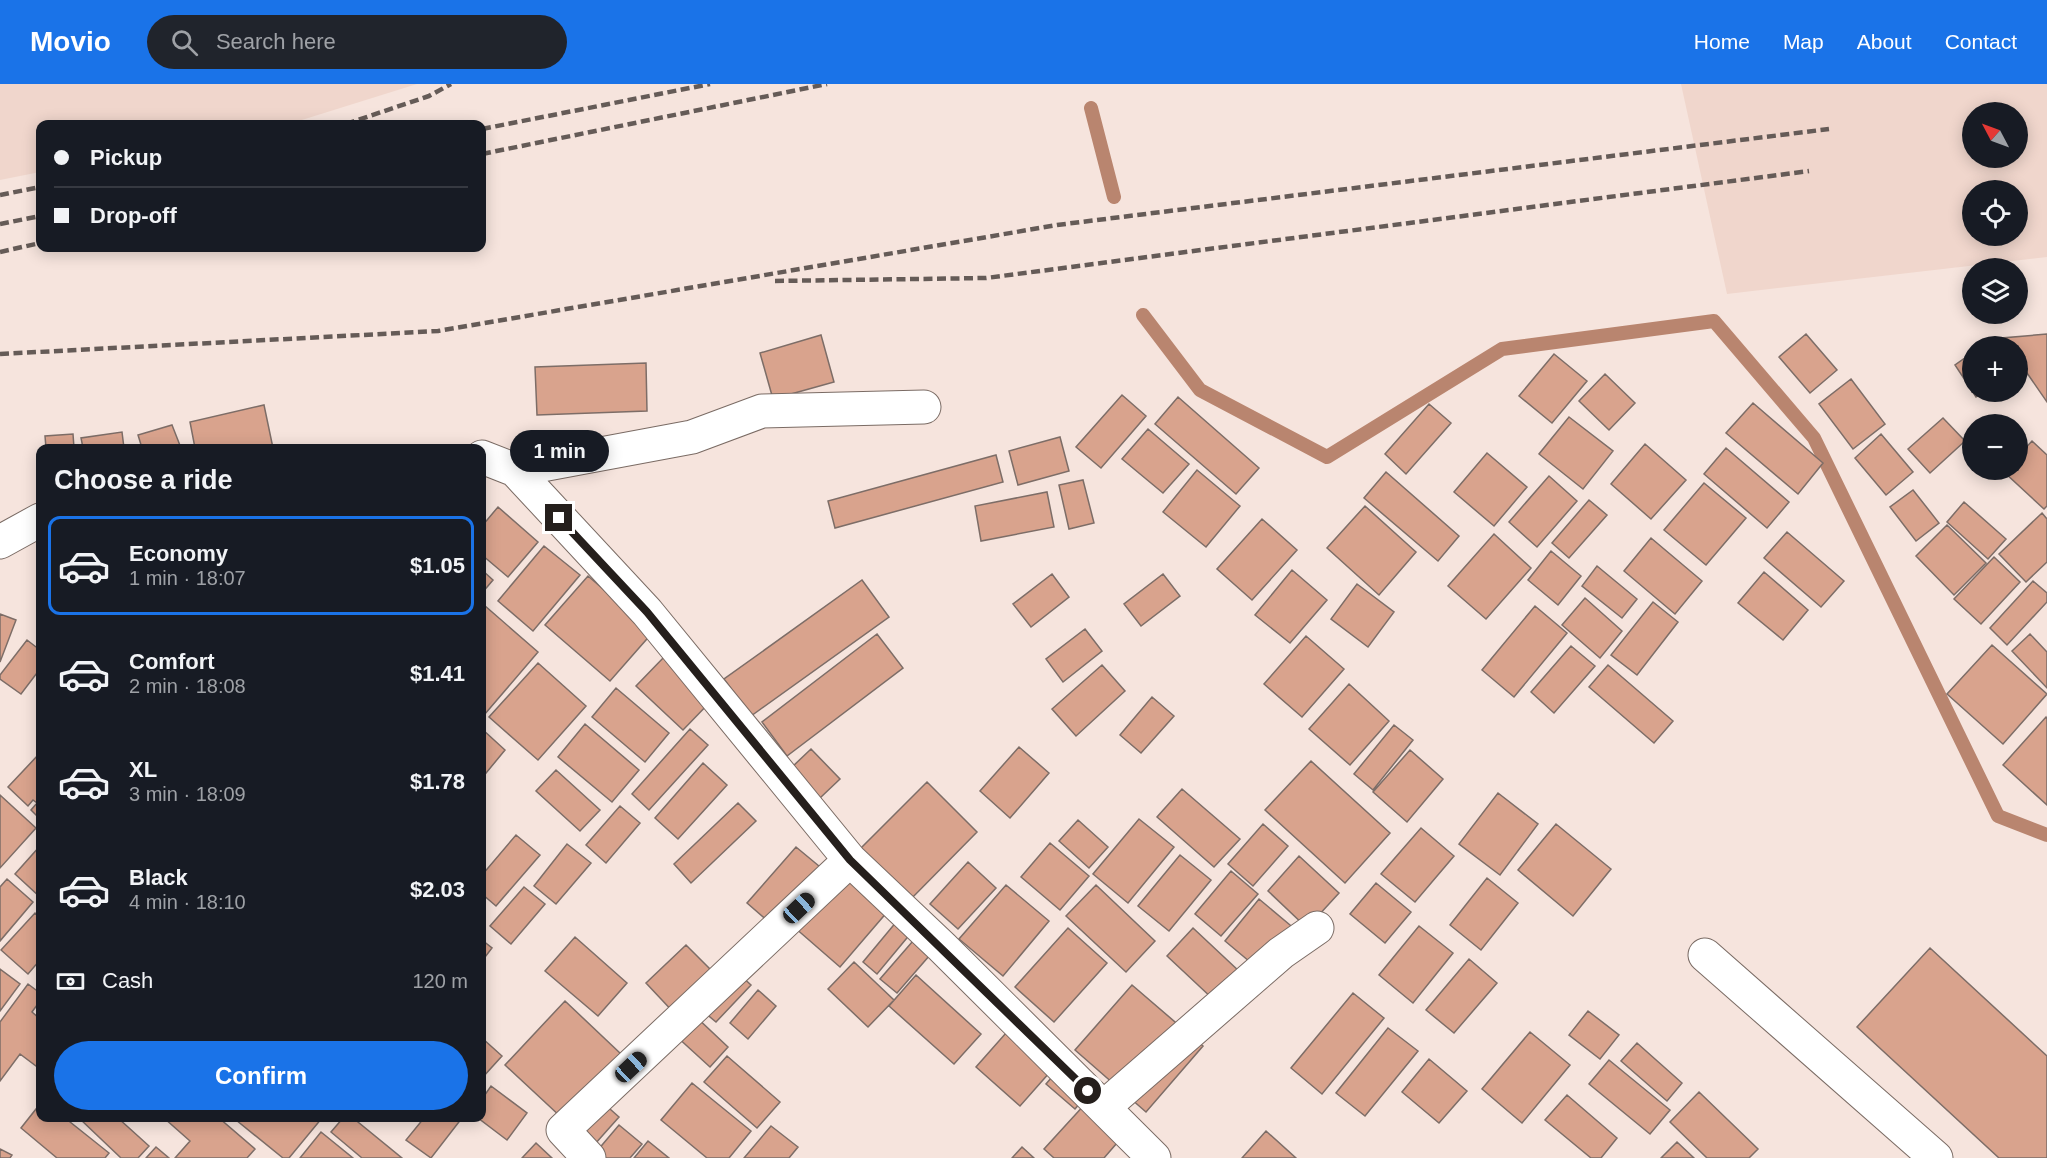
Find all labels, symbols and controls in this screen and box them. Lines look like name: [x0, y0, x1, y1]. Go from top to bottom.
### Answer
search box: [147, 15, 567, 69]
text: Movio: [30, 26, 111, 57]
icon: search: [168, 26, 201, 59]
text: Search here: [216, 29, 336, 54]
text: Home: [1694, 30, 1750, 53]
text: Map: [1783, 30, 1824, 53]
text: About: [1857, 30, 1912, 53]
text: Contact: [1945, 30, 2017, 53]
north arrow: [1962, 102, 2028, 168]
map controls: [1962, 102, 2028, 480]
text: Pickup: [90, 145, 162, 170]
button: locate: [1962, 180, 2028, 246]
text: Drop-off: [90, 203, 177, 228]
button: layers: [1962, 258, 2028, 324]
button: +: [1962, 336, 2028, 402]
button: −: [1962, 414, 2028, 480]
callout: 1 min: [510, 431, 608, 473]
text: 1 min: [533, 440, 586, 462]
text: Choose a ride: [54, 465, 233, 495]
route end: [545, 504, 572, 531]
icon: car: [57, 539, 111, 593]
text: Economy: [129, 541, 228, 566]
text: $1.05: [410, 553, 465, 578]
text: 1 min · 18:07: [129, 567, 246, 589]
icon: car: [57, 647, 111, 701]
text: Comfort: [129, 649, 215, 674]
text: $1.41: [410, 661, 465, 686]
text: 2 min · 18:08: [129, 675, 246, 697]
icon: car: [57, 755, 111, 809]
text: XL: [129, 757, 157, 782]
text: $1.78: [410, 769, 465, 794]
text: 3 min · 18:09: [129, 783, 246, 805]
icon: car: [57, 863, 111, 917]
text: Black: [129, 865, 188, 890]
text: $2.03: [410, 877, 465, 902]
car: [780, 889, 818, 927]
text: 4 min · 18:10: [129, 891, 246, 913]
icon: cash: [54, 965, 87, 998]
text: Cash: [102, 968, 153, 993]
text: 120 m: [412, 970, 468, 992]
button: Confirm: [54, 1041, 468, 1110]
car: [612, 1048, 650, 1086]
route start: [1074, 1077, 1101, 1104]

